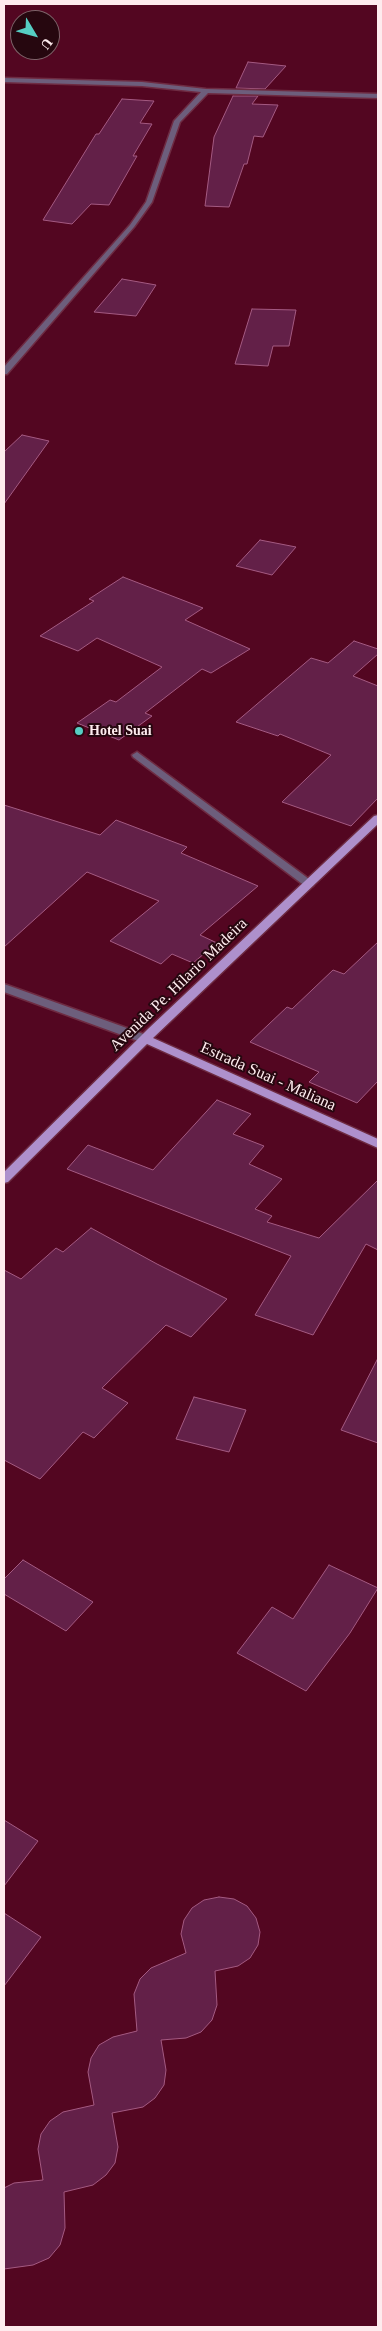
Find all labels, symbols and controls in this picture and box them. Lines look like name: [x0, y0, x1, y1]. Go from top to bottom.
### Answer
north arrow: [10, 10, 60, 60]
text: U: [38, 35, 56, 52]
place label: Hotel Suai: [89, 723, 152, 739]
marker: Hotel Suai: [73, 725, 85, 737]
street label: Avenida Pe. Hilario Madeira: [106, 914, 252, 1056]
street label: Estrada Suai - Maliana: [197, 1039, 339, 1115]

